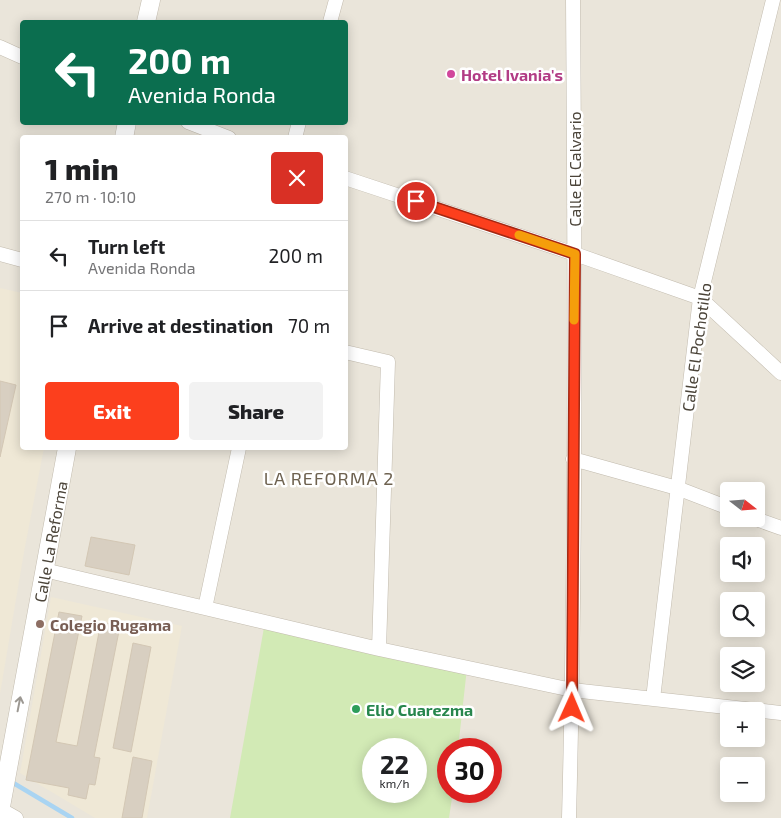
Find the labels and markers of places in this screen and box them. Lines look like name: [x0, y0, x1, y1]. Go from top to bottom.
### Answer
place label: Hotel Ivania's: [461, 65, 563, 84]
marker: Hotel Ivania's: [445, 68, 457, 80]
pin: [395, 180, 437, 222]
place label: Colegio Rugama: [50, 615, 171, 634]
marker: Colegio Rugama: [34, 618, 46, 630]
place label: Elio Cuarezma: [366, 700, 473, 719]
marker: Elio Cuarezma: [350, 703, 362, 715]

